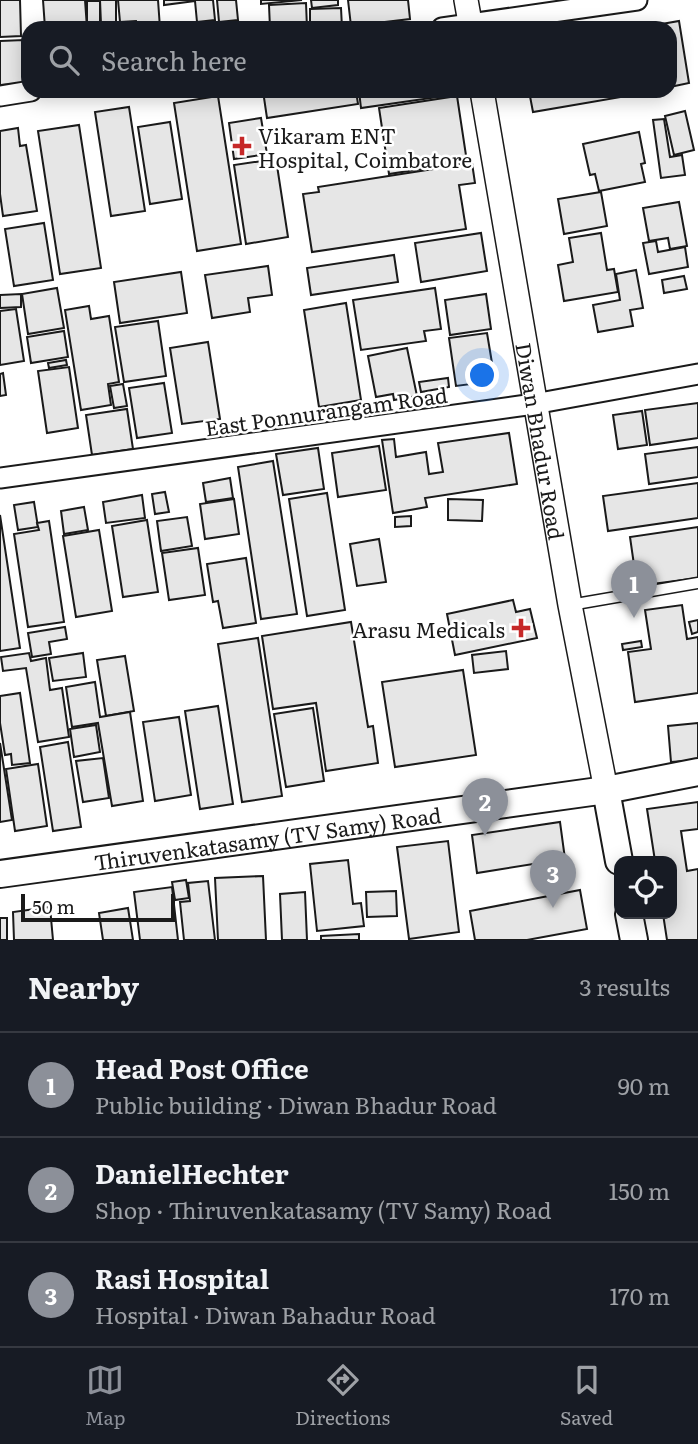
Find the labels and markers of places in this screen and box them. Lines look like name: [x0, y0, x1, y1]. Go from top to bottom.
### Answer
place label: Vikaram ENT Hospital, Coimbatore: [258, 119, 472, 174]
marker: Vikaram ENT Hospital, Coimbatore: [232, 136, 252, 156]
pin: 1: [611, 560, 657, 618]
place label: Arasu Medicals: [352, 613, 505, 644]
marker: Arasu Medicals: [511, 618, 531, 638]
pin: 2: [462, 778, 508, 836]
pin: 3: [530, 850, 576, 908]

